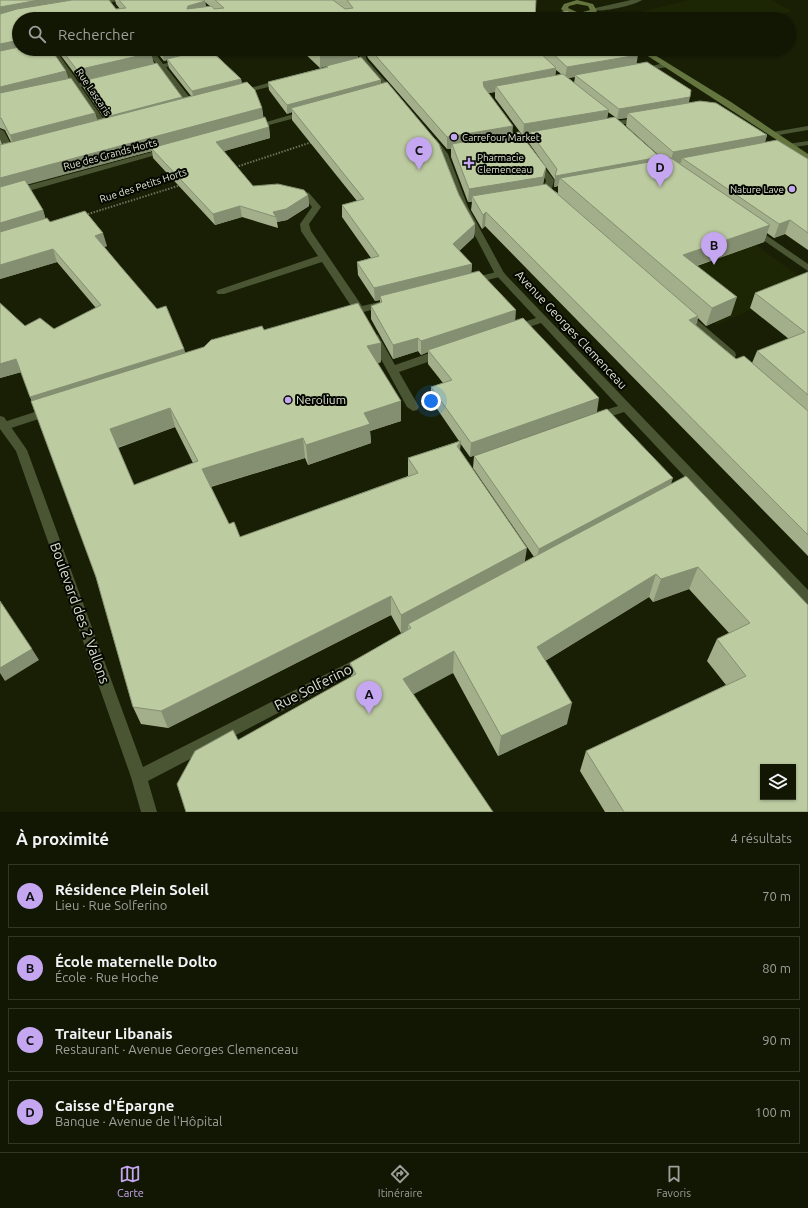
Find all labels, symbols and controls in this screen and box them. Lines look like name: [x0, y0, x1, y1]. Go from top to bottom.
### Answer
search box: [12, 12, 796, 56]
icon: search: [26, 23, 48, 45]
text: Rechercher: [58, 26, 135, 43]
street label: Rue Lascaris: [74, 67, 113, 118]
marker: Carrefour Market: [449, 132, 459, 142]
place label: Carrefour Market: [462, 132, 540, 143]
street label: Rue des Grands Horts: [62, 137, 158, 172]
pin: C: [406, 137, 432, 170]
place label: Pharmacie Clemenceau: [477, 152, 532, 175]
pin: D: [647, 154, 673, 187]
marker: Pharmacie Clemenceau: [464, 158, 474, 168]
street label: Rue des Petits Horts: [98, 166, 188, 205]
place label: Nature Lave: [730, 184, 784, 195]
marker: Nature Lave: [787, 184, 797, 194]
pin: B: [701, 232, 727, 265]
street label: Avenue Georges Clemenceau: [513, 268, 630, 391]
your location: [421, 391, 441, 411]
place label: Nerolium: [296, 393, 346, 406]
marker: Nerolium: [283, 395, 293, 405]
street label: Boulevard des 2 Vallons: [47, 540, 113, 686]
street label: Rue Solferino: [272, 661, 354, 713]
pin: A: [356, 681, 382, 714]
map controls: [760, 764, 796, 800]
button: layers: [760, 764, 796, 800]
text: À proximité: [16, 829, 109, 848]
text: 4 résultats: [731, 831, 792, 845]
text: Résidence Plein Soleil: [55, 881, 209, 898]
text: A: [25, 889, 35, 903]
text: 70 m: [762, 889, 791, 903]
text: Lieu · Rue Solferino: [55, 898, 167, 912]
text: École maternelle Dolto: [55, 953, 217, 970]
text: B: [26, 961, 34, 975]
text: 80 m: [762, 961, 791, 975]
text: École · Rue Hoche: [55, 970, 159, 984]
text: Traiteur Libanais: [55, 1025, 173, 1042]
text: C: [26, 1033, 34, 1047]
text: 90 m: [762, 1033, 791, 1047]
text: Restaurant · Avenue Georges Clemenceau: [55, 1042, 298, 1056]
text: Caisse d'Épargne: [55, 1097, 174, 1114]
text: D: [25, 1105, 35, 1119]
text: 100 m: [755, 1105, 791, 1119]
text: Banque · Avenue de l'Hôpital: [55, 1114, 222, 1128]
tab: Carte: [117, 1163, 144, 1199]
tab: Itinéraire: [378, 1163, 423, 1199]
tab: Favoris: [657, 1163, 691, 1199]

